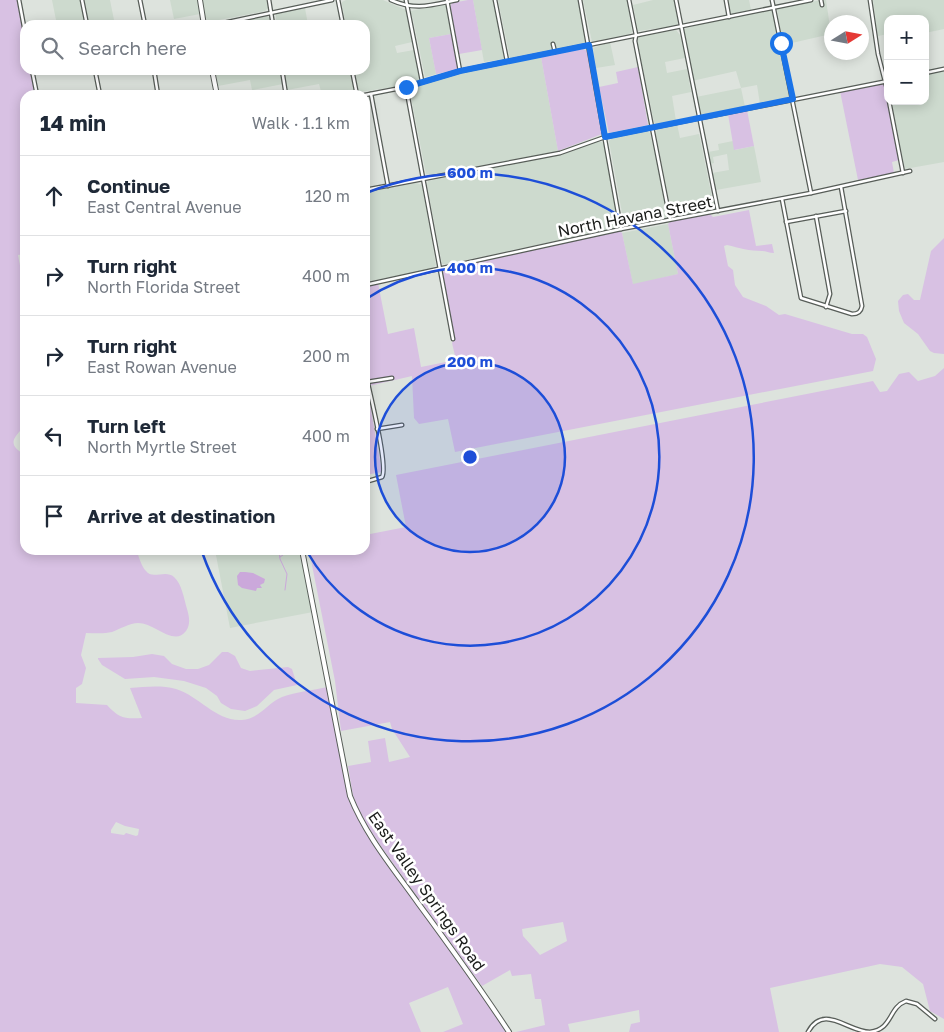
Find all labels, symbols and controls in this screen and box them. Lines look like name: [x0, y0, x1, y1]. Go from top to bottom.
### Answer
north arrow: [824, 15, 869, 60]
map controls: [884, 15, 929, 105]
button: +: [884, 15, 929, 60]
search box: [20, 20, 370, 75]
route start: [770, 32, 793, 55]
icon: search: [38, 34, 66, 62]
text: Search here: [78, 36, 187, 59]
button: −: [884, 60, 929, 105]
route end: [395, 76, 418, 99]
text: 14 min: [40, 110, 106, 136]
text: Walk · 1.1 km: [252, 113, 350, 133]
text: 600 m: [447, 163, 493, 181]
text: Continue: [87, 174, 170, 197]
icon: ahead: [40, 182, 68, 210]
text: 120 m: [305, 186, 350, 206]
street label: North Havana Street: [556, 191, 714, 241]
text: East Central Avenue: [87, 197, 241, 217]
text: Turn right: [87, 254, 177, 277]
text: 400 m: [447, 258, 493, 276]
icon: right: [40, 262, 68, 290]
text: 400 m: [302, 266, 350, 286]
text: North Florida Street: [87, 277, 240, 297]
text: Turn right: [87, 334, 177, 357]
icon: right: [40, 342, 68, 370]
text: 200 m: [303, 346, 350, 366]
text: 200 m: [447, 352, 493, 370]
text: East Rowan Avenue: [87, 357, 237, 377]
text: Turn left: [87, 414, 166, 437]
icon: left: [40, 422, 68, 450]
text: 400 m: [302, 426, 350, 446]
text: North Myrtle Street: [87, 437, 237, 457]
centre of rings: [461, 448, 479, 466]
icon: arrive: [40, 502, 68, 530]
text: Arrive at destination: [87, 504, 275, 527]
street label: East Valley Springs Road: [364, 807, 490, 975]

